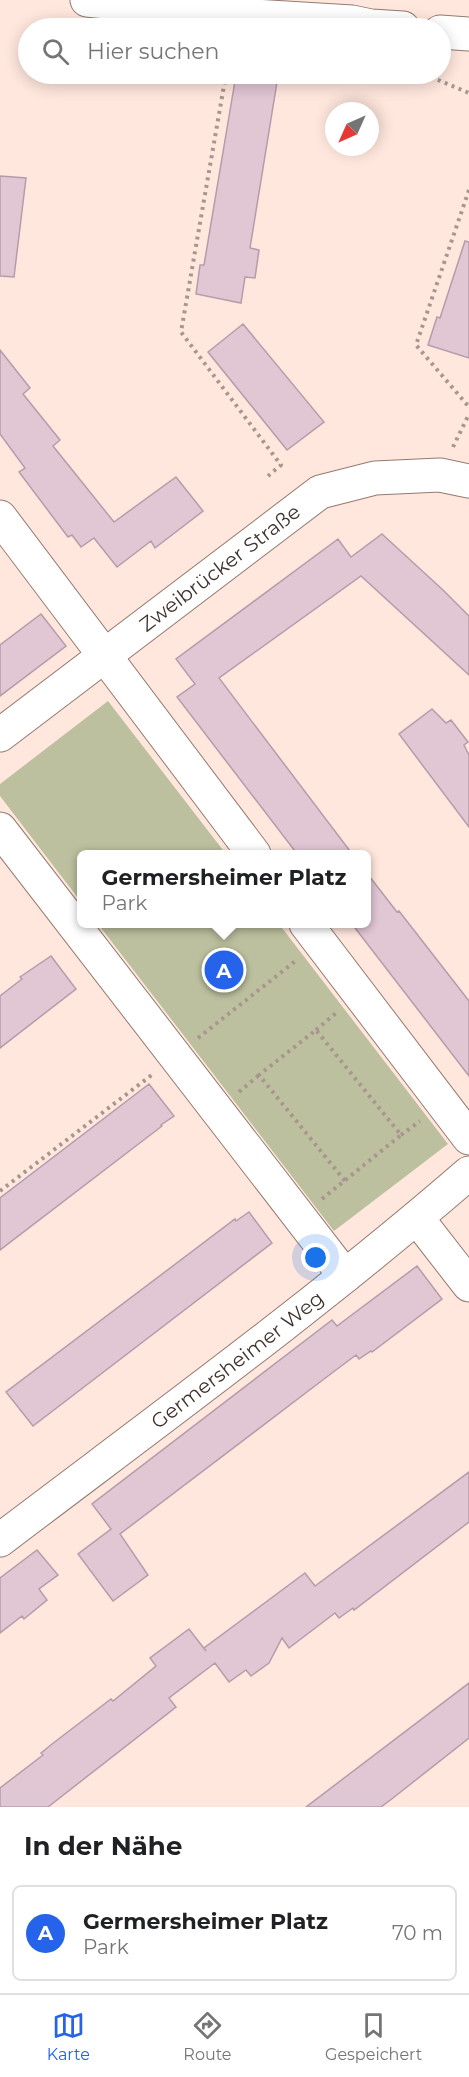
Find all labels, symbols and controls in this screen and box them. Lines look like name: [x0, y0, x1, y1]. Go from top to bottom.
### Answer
search box: [18, 18, 451, 84]
icon: search: [39, 35, 72, 68]
text: Hier suchen: [87, 38, 219, 65]
north arrow: [325, 102, 379, 156]
street label: Zweibrücker Straße: [135, 499, 305, 637]
popup: [77, 850, 371, 928]
text: Germersheimer Platz: [102, 864, 346, 891]
text: Park: [102, 891, 147, 915]
pin: A: [204, 948, 244, 992]
your location: [301, 1243, 330, 1272]
street label: Germersheimer Weg: [146, 1286, 328, 1434]
text: In der Nähe: [24, 1830, 182, 1862]
text: Germersheimer Platz: [83, 1908, 328, 1935]
text: A: [38, 1921, 53, 1945]
text: 70 m: [392, 1921, 443, 1945]
text: Park: [83, 1935, 129, 1959]
tab: Karte: [47, 2009, 90, 2064]
tab: Route: [183, 2009, 232, 2064]
tab: Gespeichert: [325, 2009, 422, 2064]

